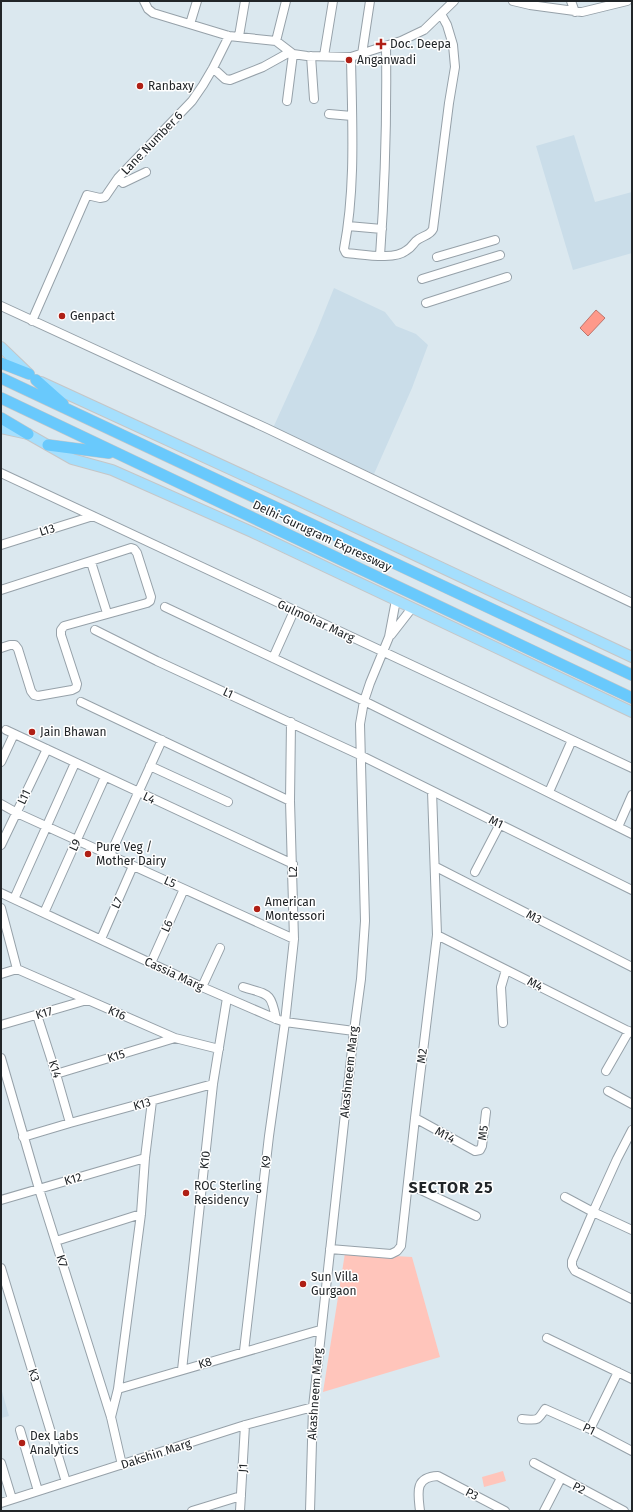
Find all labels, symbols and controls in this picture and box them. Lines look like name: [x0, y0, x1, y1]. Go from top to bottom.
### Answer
place label: Doc. Deepa: [390, 37, 451, 51]
marker: Doc. Deepa: [375, 38, 387, 50]
place label: Anganwadi: [357, 53, 416, 67]
marker: Anganwadi: [344, 55, 354, 65]
place label: Ranbaxy: [148, 79, 194, 93]
marker: Ranbaxy: [135, 81, 145, 91]
street label: Lane Number 6: [118, 108, 186, 178]
place label: Genpact: [70, 309, 115, 323]
marker: Genpact: [57, 311, 67, 321]
street label: Delhi-Gurugram Expressway: [250, 498, 394, 574]
street label: L13: [37, 521, 57, 539]
street label: Gulmohar Marg: [275, 597, 357, 645]
street label: L1: [221, 685, 235, 701]
place label: Jain Bhawan: [40, 725, 107, 739]
marker: Jain Bhawan: [27, 727, 37, 737]
street label: L11: [15, 787, 33, 807]
street label: L4: [141, 789, 158, 807]
street label: M1: [486, 813, 506, 831]
street label: L9: [66, 837, 84, 853]
place label: Pure Veg / Mother Dairy: [96, 840, 166, 868]
marker: Pure Veg / Mother Dairy: [83, 849, 93, 859]
street label: L2: [286, 866, 300, 878]
street label: L5: [162, 873, 178, 891]
street label: L7: [108, 895, 126, 911]
place label: American Montessori: [265, 895, 325, 923]
marker: American Montessori: [252, 904, 262, 914]
street label: M3: [524, 907, 544, 927]
street label: L6: [158, 918, 176, 934]
street label: Cassia Marg: [142, 954, 207, 994]
street label: M4: [525, 974, 546, 994]
street label: K16: [106, 1003, 128, 1023]
street label: K17: [34, 1004, 54, 1022]
street label: Akashneem Marg: [337, 1025, 361, 1118]
street label: K15: [105, 1047, 127, 1065]
street label: M2: [414, 1048, 430, 1064]
street label: K14: [46, 1058, 65, 1080]
street label: K13: [132, 1095, 152, 1113]
street label: M14: [433, 1124, 458, 1146]
street label: M5: [475, 1125, 491, 1141]
street label: K10: [197, 1150, 213, 1170]
street label: K9: [258, 1155, 274, 1169]
street label: K12: [63, 1170, 84, 1188]
district label: SECTOR 25: [408, 1178, 494, 1197]
place label: ROC Sterling Residency: [194, 1179, 262, 1207]
marker: ROC Sterling Residency: [181, 1188, 191, 1198]
street label: K7: [53, 1253, 71, 1269]
place label: Sun Villa Gurgaon: [311, 1270, 358, 1298]
marker: Sun Villa Gurgaon: [298, 1279, 308, 1289]
street label: Akashneem Marg: [305, 1347, 325, 1440]
street label: K8: [196, 1354, 214, 1372]
street label: K3: [25, 1367, 43, 1383]
street label: P1: [581, 1420, 597, 1438]
place label: Dex Labs Analytics: [30, 1429, 79, 1457]
street label: Dakshin Marg: [119, 1436, 194, 1472]
marker: Dex Labs Analytics: [17, 1438, 27, 1448]
street label: J1: [236, 1463, 250, 1473]
street label: P2: [570, 1479, 588, 1497]
street label: P3: [463, 1485, 481, 1503]

